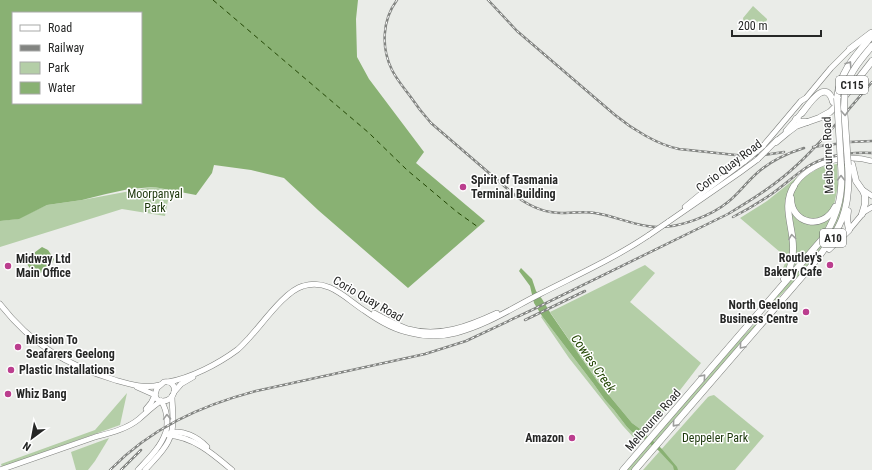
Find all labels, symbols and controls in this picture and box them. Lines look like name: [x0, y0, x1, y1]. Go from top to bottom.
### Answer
legend: [12, 12, 142, 104]
scale bar: [732, 12, 821, 38]
text: 200 m: [738, 19, 768, 33]
text: Road: [48, 21, 72, 35]
text: Railway: [48, 41, 84, 55]
text: Park: [48, 61, 70, 75]
one-way arrow: [844, 61, 852, 68]
road number: C115: [836, 76, 868, 94]
text: Water: [48, 81, 76, 95]
one-way arrow: [840, 110, 849, 116]
street label: Melbourne Road: [820, 116, 836, 194]
street label: Corio Quay Road: [693, 137, 765, 195]
place label: Spirit of Tasmania Terminal Building: [471, 173, 558, 201]
one-way arrow: [837, 175, 846, 181]
marker: Spirit of Tasmania Terminal Building: [458, 182, 468, 192]
park label: Moorpanyal Park: [127, 187, 183, 215]
road number: A10: [820, 229, 846, 247]
one-way arrow: [788, 234, 797, 240]
place label: Routley's Bakery Cafe: [764, 251, 823, 279]
place label: Midway Ltd Main Office: [16, 252, 71, 280]
marker: Routley's Bakery Cafe: [825, 260, 835, 270]
marker: Midway Ltd Main Office: [3, 261, 13, 271]
street label: Corio Quay Road: [330, 273, 406, 325]
place label: North Geelong Business Centre: [720, 298, 798, 326]
marker: North Geelong Business Centre: [801, 307, 811, 317]
water label: Cowies Creek: [568, 331, 619, 396]
place label: Mission To Seafarers Geelong: [26, 333, 115, 361]
one-way arrow: [739, 341, 746, 349]
marker: Mission To Seafarers Geelong: [13, 342, 23, 352]
place label: Plastic Installations: [19, 363, 115, 377]
marker: Plastic Installations: [6, 365, 16, 375]
one-way arrow: [699, 375, 706, 382]
street label: Melbourne Road: [622, 386, 684, 454]
place label: Whiz Bang: [16, 387, 66, 401]
marker: Whiz Bang: [3, 389, 13, 399]
one-way arrow: [162, 414, 171, 420]
north arrow: [12, 418, 52, 458]
one-way arrow: [672, 419, 680, 427]
place label: Amazon: [525, 431, 564, 445]
park label: Deppeler Park: [682, 431, 749, 445]
marker: Amazon: [567, 433, 577, 443]
text: N: [20, 439, 33, 453]

